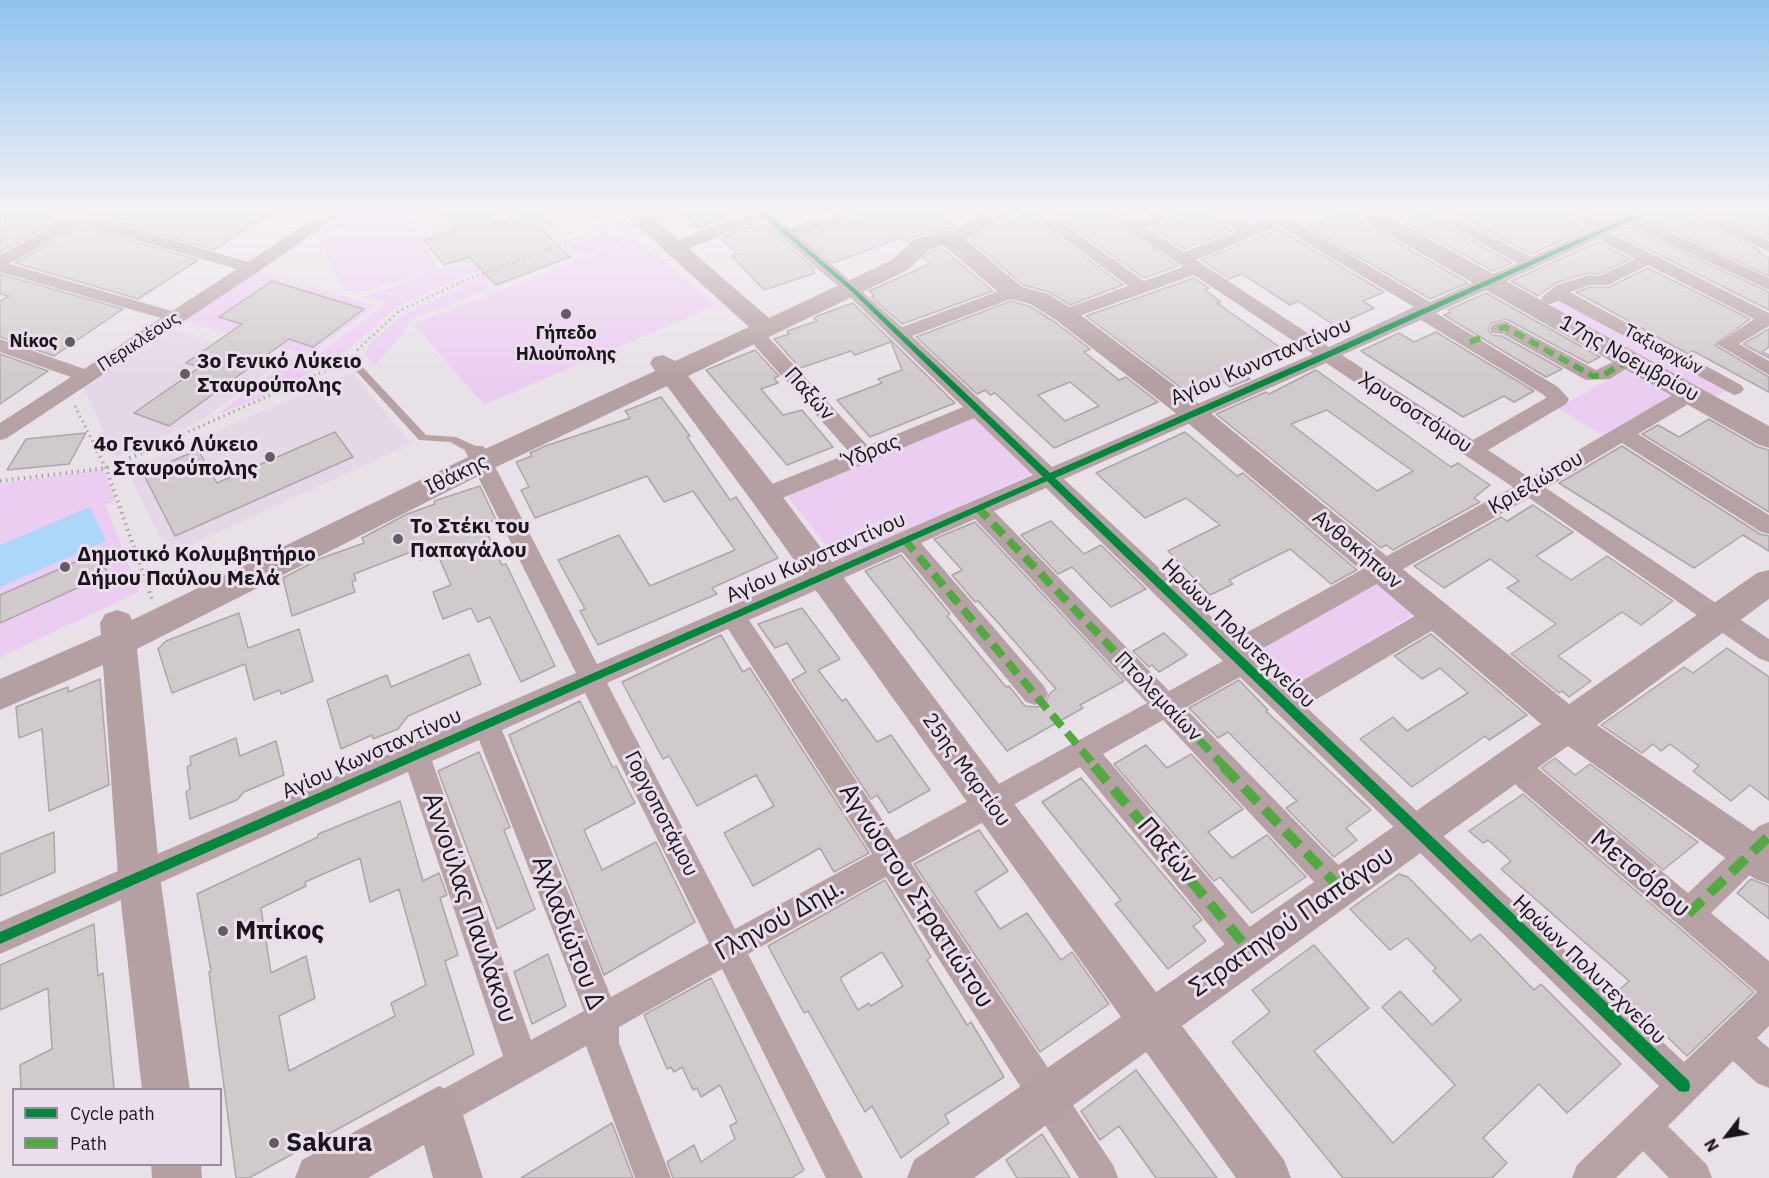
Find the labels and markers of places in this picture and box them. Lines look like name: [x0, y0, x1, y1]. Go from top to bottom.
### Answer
marker: Γήπεδο Ηλιούπολης: [559, 307, 573, 321]
place label: Γήπεδο Ηλιούπολης: [516, 323, 616, 366]
place label: Νίκος: [10, 331, 58, 353]
marker: Νίκος: [63, 335, 77, 349]
place label: 3ο Γενικό Λύκειο Σταυρούπολης: [197, 349, 362, 399]
marker: 3ο Γενικό Λύκειο Σταυρούπολης: [178, 367, 192, 381]
place label: 4ο Γενικό Λύκειο Σταυρούπολης: [93, 432, 258, 482]
marker: 4ο Γενικό Λύκειο Σταυρούπολης: [263, 450, 277, 464]
place label: Το Στέκι του Παπαγάλου: [410, 514, 530, 564]
marker: Το Στέκι του Παπαγάλου: [391, 532, 405, 546]
place label: Δημοτικό Κολυμβητήριο Δήμου Παύλου Μελά: [77, 542, 316, 592]
marker: Δημοτικό Κολυμβητήριο Δήμου Παύλου Μελά: [58, 560, 72, 574]
place label: Μπίκος: [235, 915, 325, 947]
marker: Μπίκος: [216, 924, 230, 938]
place label: Sakura: [286, 1127, 372, 1159]
marker: Sakura: [267, 1136, 281, 1150]

